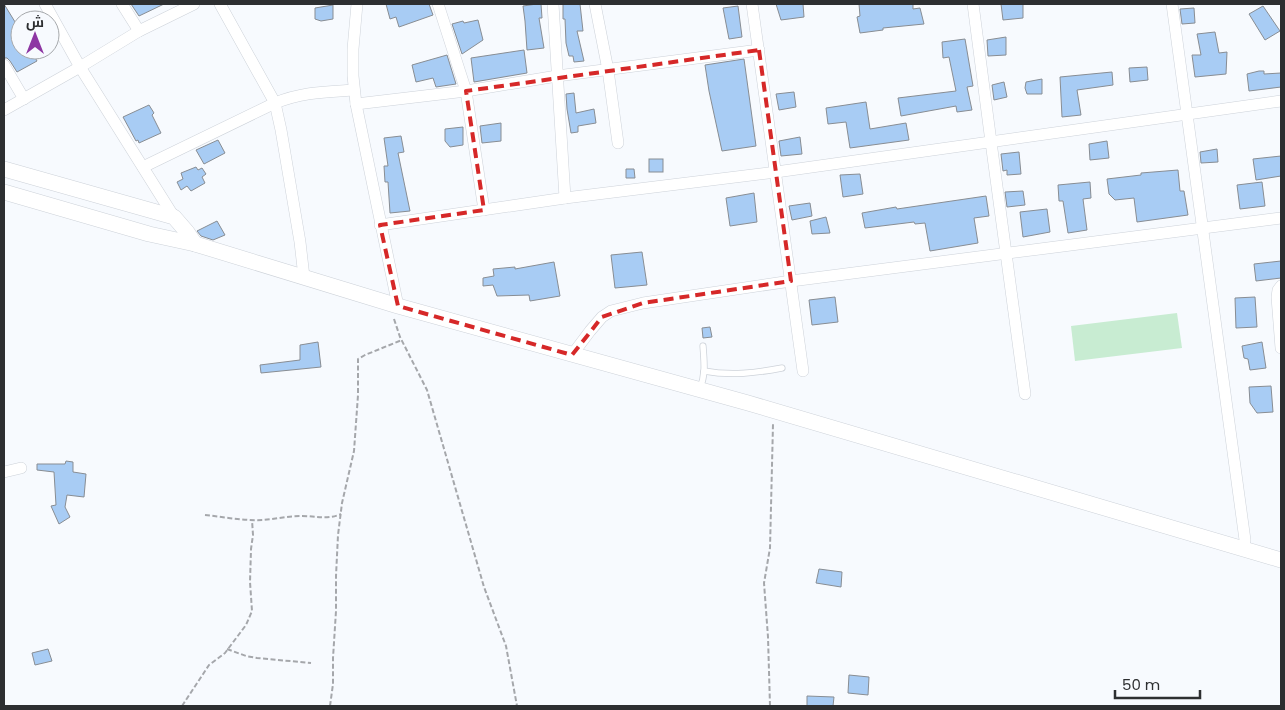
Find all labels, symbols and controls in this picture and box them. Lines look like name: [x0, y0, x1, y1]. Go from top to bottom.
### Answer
north arrow: [10, 10, 60, 60]
text: ش: [26, 12, 44, 32]
scale bar: [1115, 668, 1200, 700]
text: 50 m: [1122, 674, 1160, 695]

